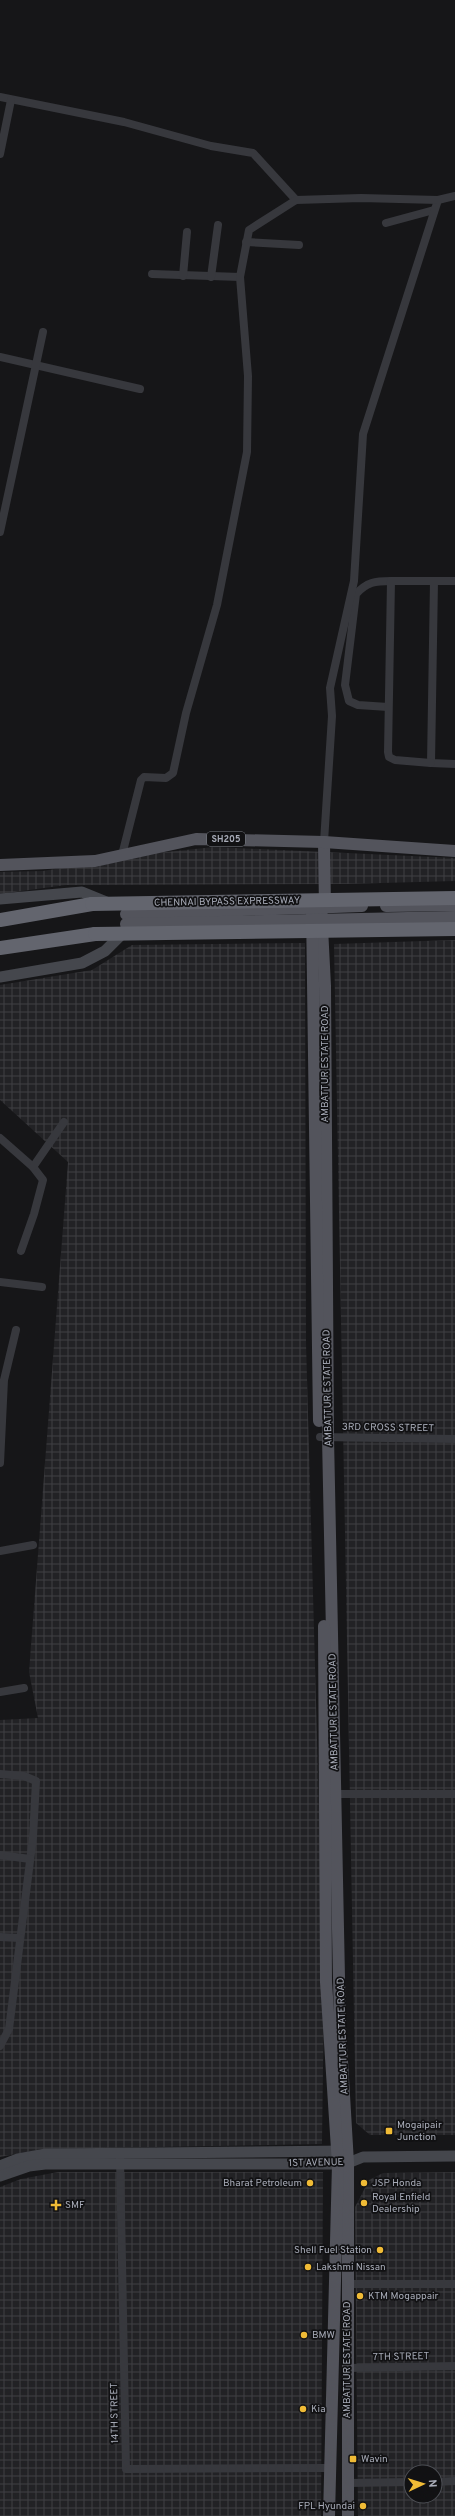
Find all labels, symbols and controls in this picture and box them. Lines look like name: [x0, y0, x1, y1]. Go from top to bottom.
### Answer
road number: SH205: [207, 832, 245, 846]
street label: CHENNAI BYPASS EXPRESSWAY: [154, 894, 301, 910]
street label: AMBATTUR ESTATE ROAD: [319, 1005, 332, 1123]
street label: AMBATTUR ESTATE ROAD: [320, 1329, 336, 1447]
street label: 3RD CROSS STREET: [342, 1421, 434, 1435]
street label: AMBATTUR ESTATE ROAD: [326, 1653, 342, 1771]
street label: AMBATTUR ESTATE ROAD: [334, 1977, 352, 2095]
place label: Mogaipair Junction: [397, 2119, 442, 2144]
marker: Mogaipair Junction: [384, 2126, 394, 2136]
street label: 1ST AVENUE: [288, 2156, 344, 2170]
place label: Bharat Petroleum: [223, 2177, 302, 2190]
place label: JSP Honda: [372, 2177, 421, 2190]
marker: Bharat Petroleum: [305, 2178, 315, 2188]
marker: JSP Honda: [359, 2178, 369, 2188]
place label: Royal Enfield Dealership: [372, 2191, 430, 2216]
marker: Royal Enfield Dealership: [359, 2198, 369, 2208]
marker: SMF: [50, 2199, 62, 2211]
place label: SMF: [65, 2199, 85, 2212]
place label: Shell Fuel Station: [294, 2244, 372, 2257]
marker: Shell Fuel Station: [375, 2245, 385, 2255]
place label: Lakshmi Nissan: [316, 2261, 386, 2274]
marker: Lakshmi Nissan: [303, 2262, 313, 2272]
place label: KTM Mogappair: [368, 2290, 439, 2303]
marker: KTM Mogappair: [355, 2291, 365, 2301]
street label: AMBATTUR ESTATE ROAD: [341, 2301, 354, 2419]
place label: BMW: [312, 2329, 335, 2342]
marker: BMW: [299, 2330, 309, 2340]
street label: 7TH STREET: [373, 2350, 430, 2364]
street label: 14TH STREET: [108, 2382, 122, 2443]
place label: Kia: [311, 2403, 325, 2416]
marker: Kia: [298, 2404, 308, 2414]
place label: Wavin: [361, 2453, 388, 2466]
marker: Wavin: [348, 2454, 358, 2464]
north arrow: [403, 2464, 443, 2504]
text: N: [425, 2479, 439, 2488]
place label: FPL Hyundai: [298, 2500, 355, 2513]
marker: FPL Hyundai: [358, 2501, 368, 2511]

